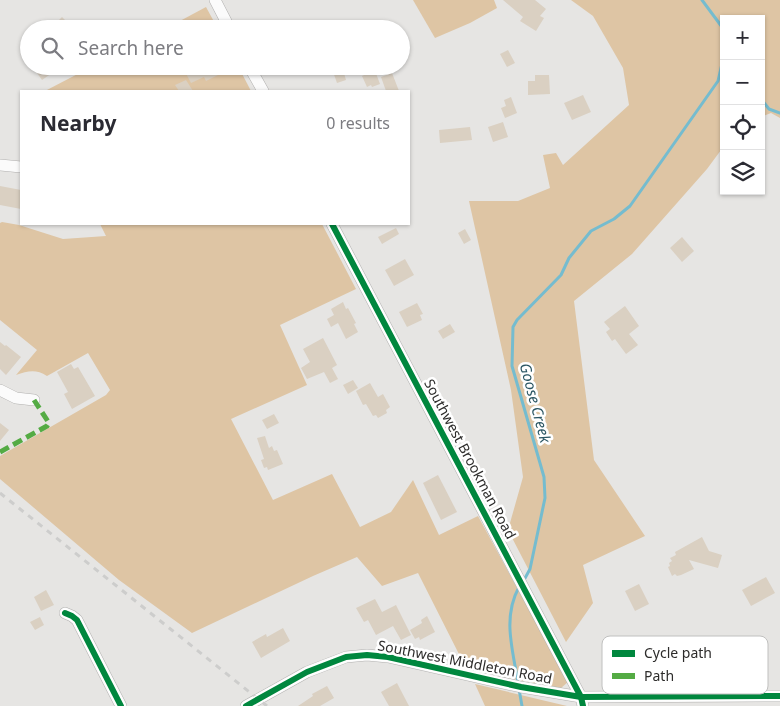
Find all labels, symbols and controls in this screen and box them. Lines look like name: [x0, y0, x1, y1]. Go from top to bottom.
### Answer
map controls: [720, 15, 765, 195]
button: +: [720, 15, 765, 60]
search box: [20, 20, 410, 75]
icon: search: [38, 34, 66, 62]
text: Search here: [78, 35, 184, 61]
button: −: [720, 60, 765, 105]
button: locate: [720, 105, 765, 150]
text: Nearby: [40, 109, 116, 137]
text: 0 results: [326, 112, 390, 134]
button: layers: [720, 150, 765, 195]
water label: Goose Creek: [516, 361, 556, 445]
street label: Southwest Brookman Road: [420, 375, 521, 542]
street label: Southwest Middleton Road: [376, 635, 554, 688]
legend: [602, 636, 768, 694]
text: Cycle path: [644, 643, 712, 662]
text: Path: [644, 666, 674, 685]

